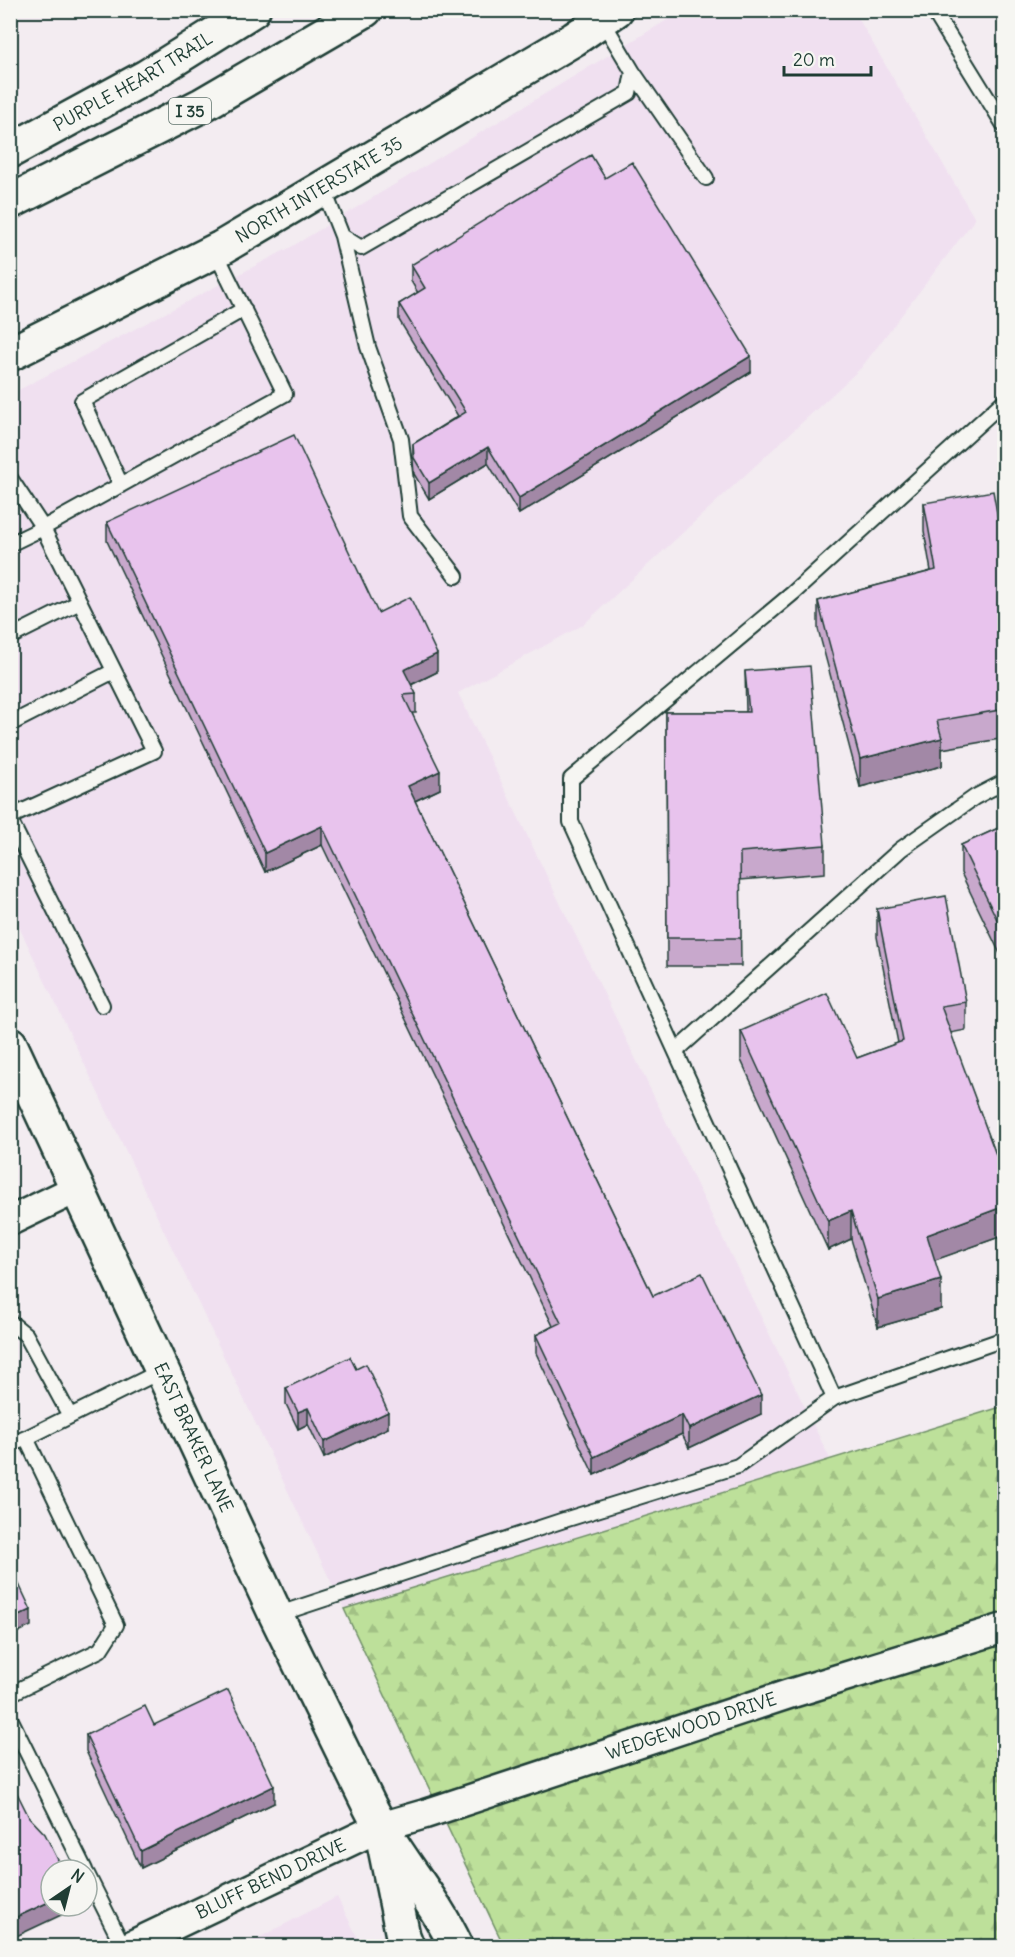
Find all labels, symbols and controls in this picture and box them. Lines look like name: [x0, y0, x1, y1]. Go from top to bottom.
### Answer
street label: PURPLE HEART TRAIL: [49, 26, 217, 136]
scale bar: [784, 39, 871, 77]
text: 20 m: [793, 48, 835, 71]
road number: I 35: [169, 98, 211, 124]
street label: NORTH INTERSTATE 35: [231, 131, 406, 248]
street label: EAST BRAKER LANE: [149, 1359, 238, 1516]
street label: WEDGEWOOD DRIVE: [603, 1687, 779, 1765]
street label: BLUFF BEND DRIVE: [192, 1833, 350, 1924]
north arrow: [39, 1858, 99, 1918]
text: N: [67, 1864, 88, 1887]

